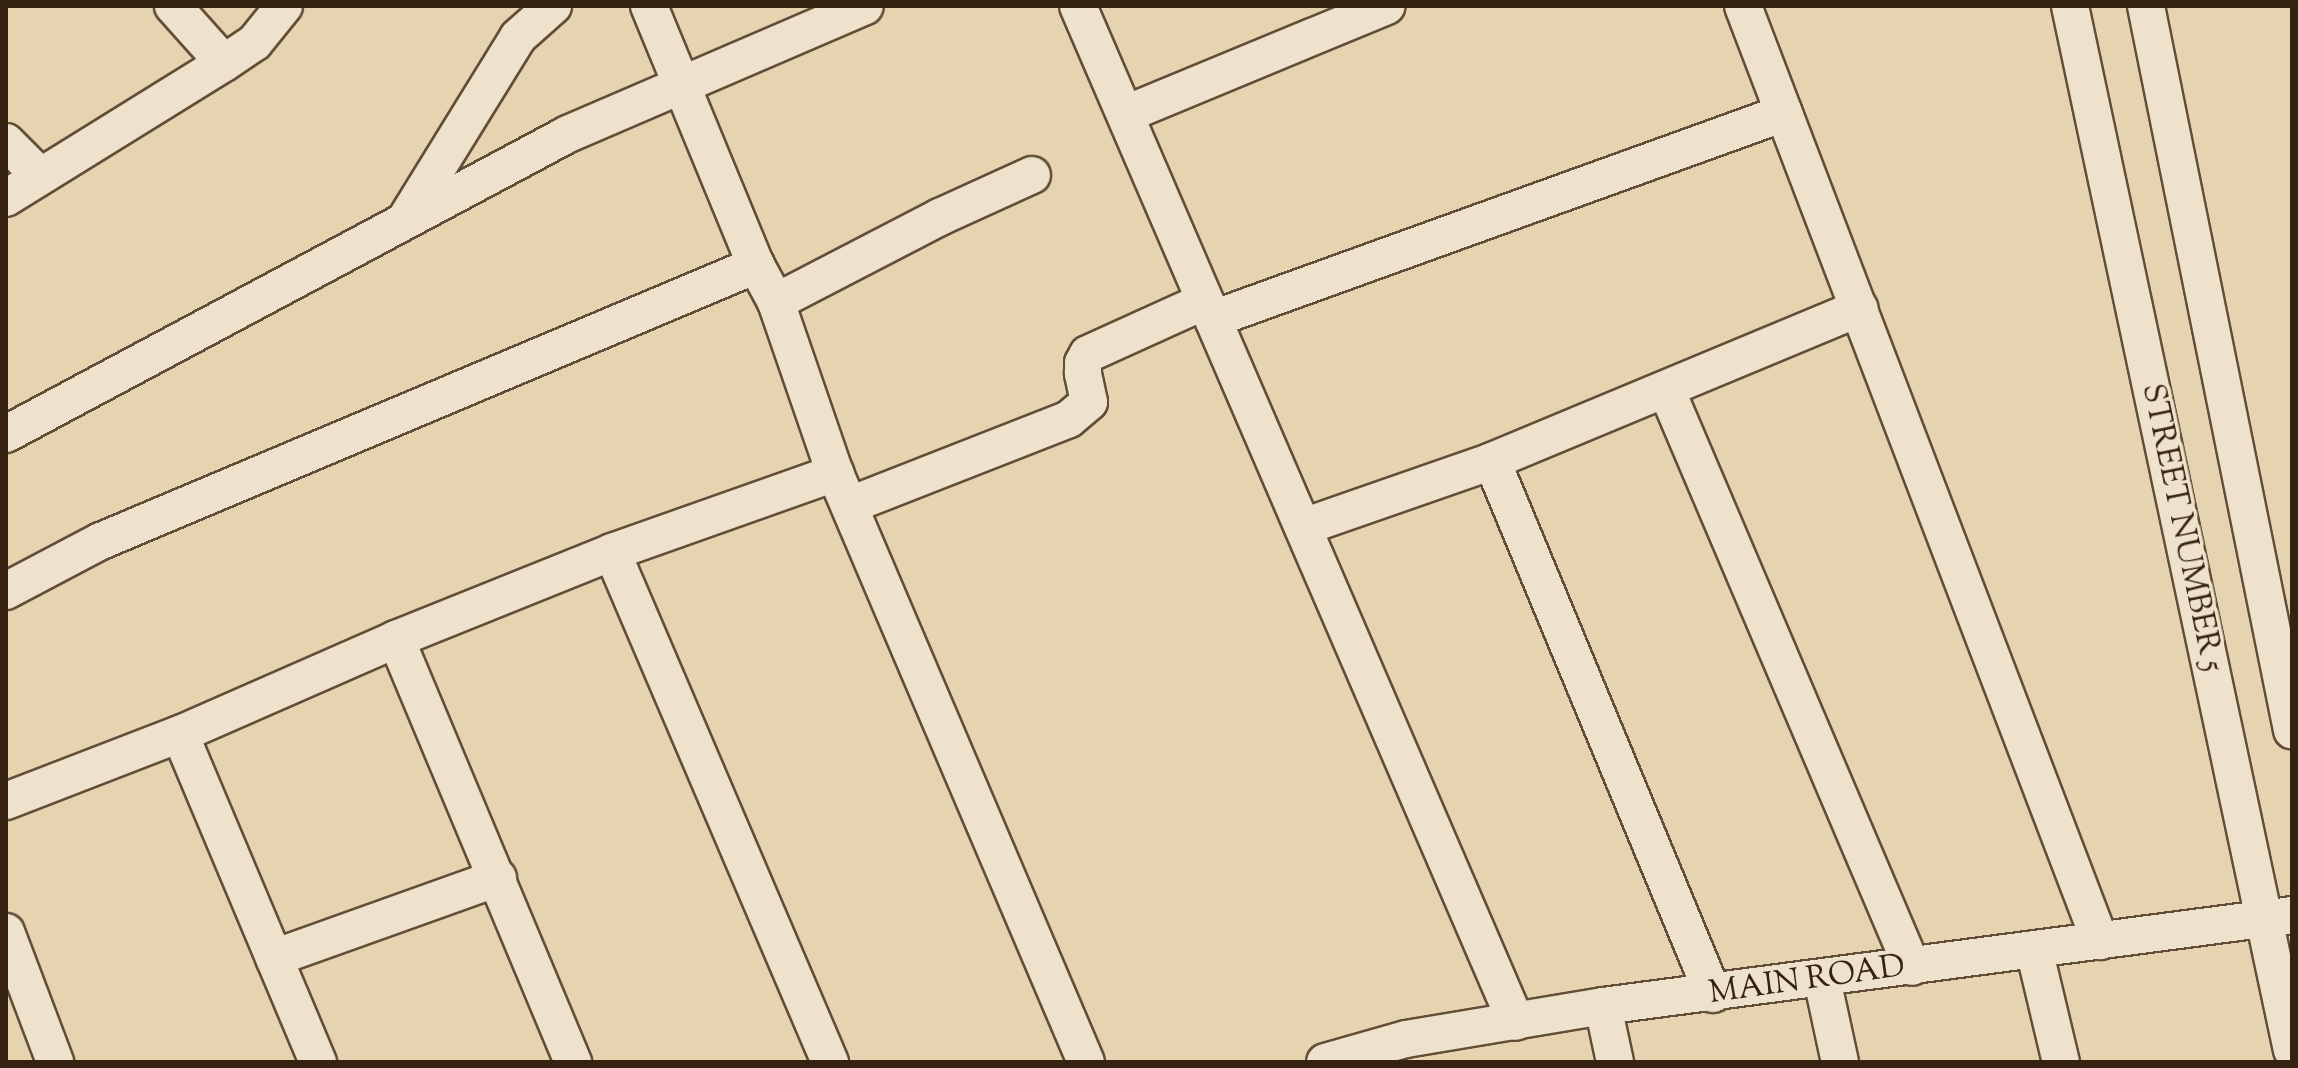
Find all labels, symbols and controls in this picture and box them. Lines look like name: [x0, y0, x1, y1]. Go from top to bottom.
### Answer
street label: STREET NUMBER 5: [2132, 380, 2230, 676]
street label: MAIN ROAD: [1707, 948, 1907, 1014]

